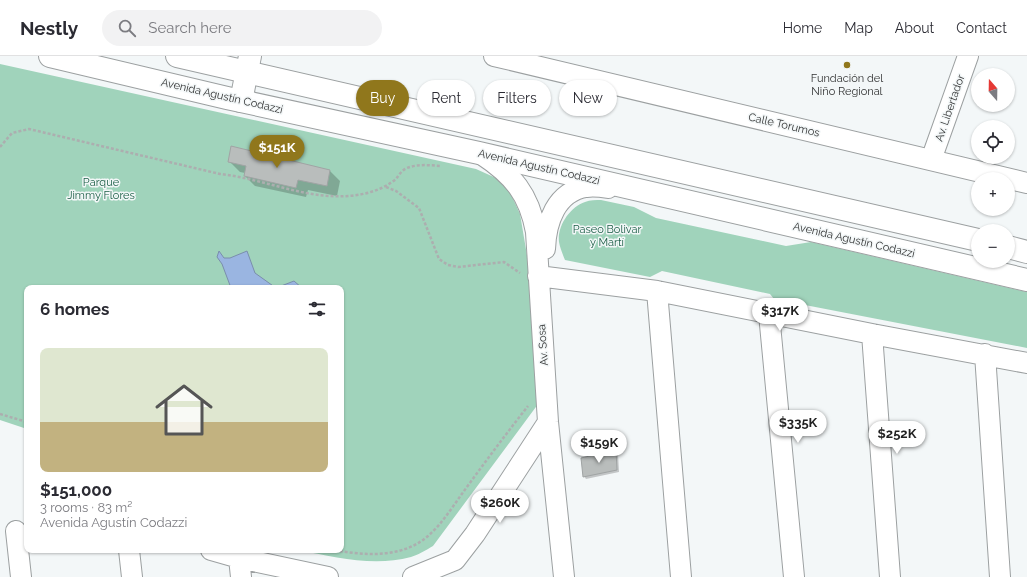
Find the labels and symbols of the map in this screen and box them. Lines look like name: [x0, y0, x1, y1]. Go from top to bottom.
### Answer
marker: Fundación del Niño Regional: [842, 60, 852, 70]
north arrow: [971, 68, 1015, 112]
place label: Fundación del Niño Regional: [811, 72, 883, 98]
street label: Av. Libertador: [932, 73, 968, 143]
street label: Avenida Agustín Codazzi: [160, 76, 284, 116]
street label: Calle Torumos: [747, 110, 821, 140]
pin: $151K: [249, 135, 305, 169]
street label: Avenida Agustín Codazzi: [477, 147, 601, 187]
park label: Parque Jimmy Flores: [67, 176, 135, 202]
street label: Avenida Agustín Codazzi: [792, 220, 916, 260]
park label: Paseo Bolivar y Martí: [573, 223, 642, 249]
pin: $317K: [752, 298, 808, 332]
street label: Av. Sosa: [535, 324, 551, 366]
pin: $335K: [770, 410, 826, 444]
pin: $252K: [869, 421, 925, 455]
pin: $159K: [571, 430, 627, 464]
pin: $260K: [472, 490, 528, 524]

